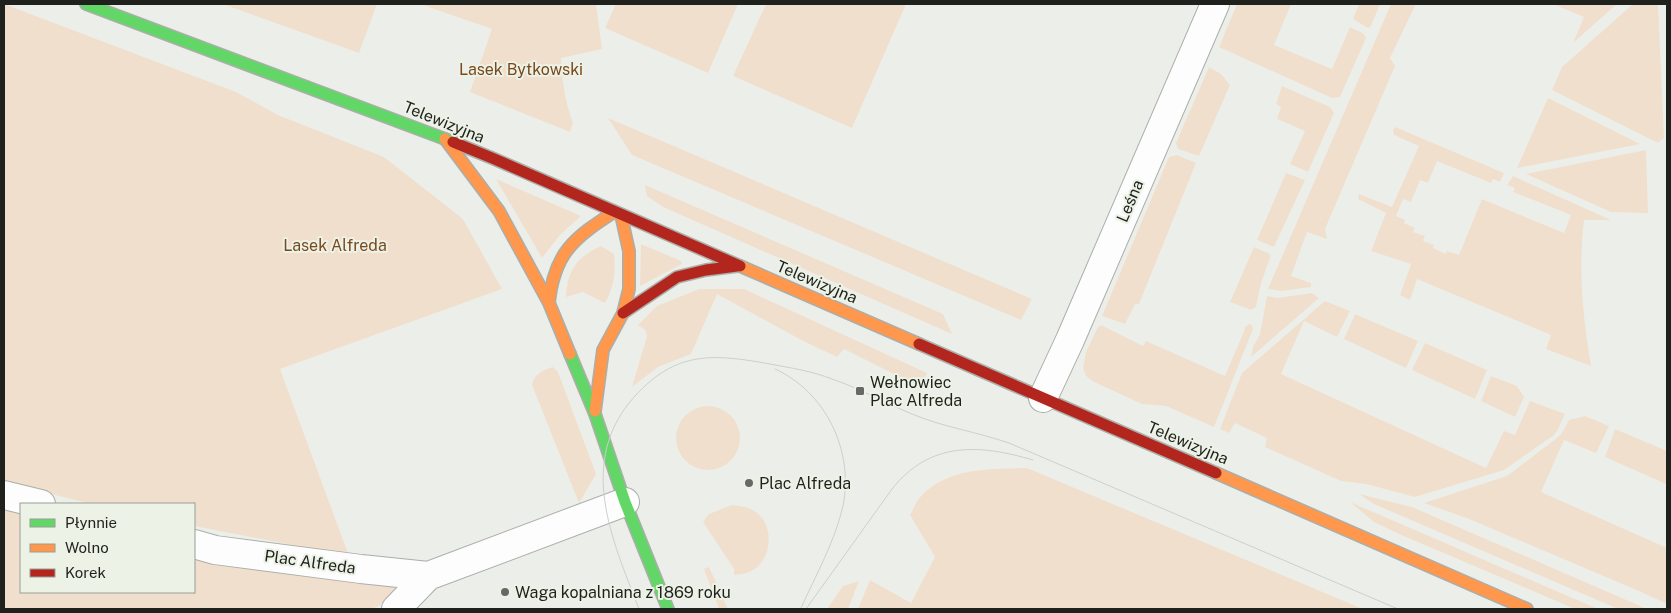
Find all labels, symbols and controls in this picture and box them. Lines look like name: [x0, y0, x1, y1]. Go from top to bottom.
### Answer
park label: Lasek Bytkowski: [459, 60, 583, 79]
street label: Telewizyjna: [401, 97, 487, 147]
street label: Leśna: [1113, 177, 1147, 225]
park label: Lasek Alfreda: [283, 236, 387, 255]
street label: Telewizyjna: [774, 256, 860, 308]
place label: Wełnowiec Plac Alfreda: [870, 373, 962, 410]
marker: Wełnowiec Plac Alfreda: [854, 385, 866, 397]
street label: Telewizyjna: [1145, 417, 1231, 469]
place label: Plac Alfreda: [759, 474, 851, 493]
marker: Plac Alfreda: [743, 477, 755, 489]
legend: [20, 503, 195, 593]
text: Płynnie: [65, 514, 117, 531]
text: Wolno: [65, 539, 109, 556]
street label: Plac Alfreda: [263, 546, 357, 578]
text: Korek: [65, 564, 106, 581]
place label: Waga kopalniana z 1869 roku: [515, 583, 731, 602]
marker: Waga kopalniana z 1869 roku: [499, 586, 511, 598]

